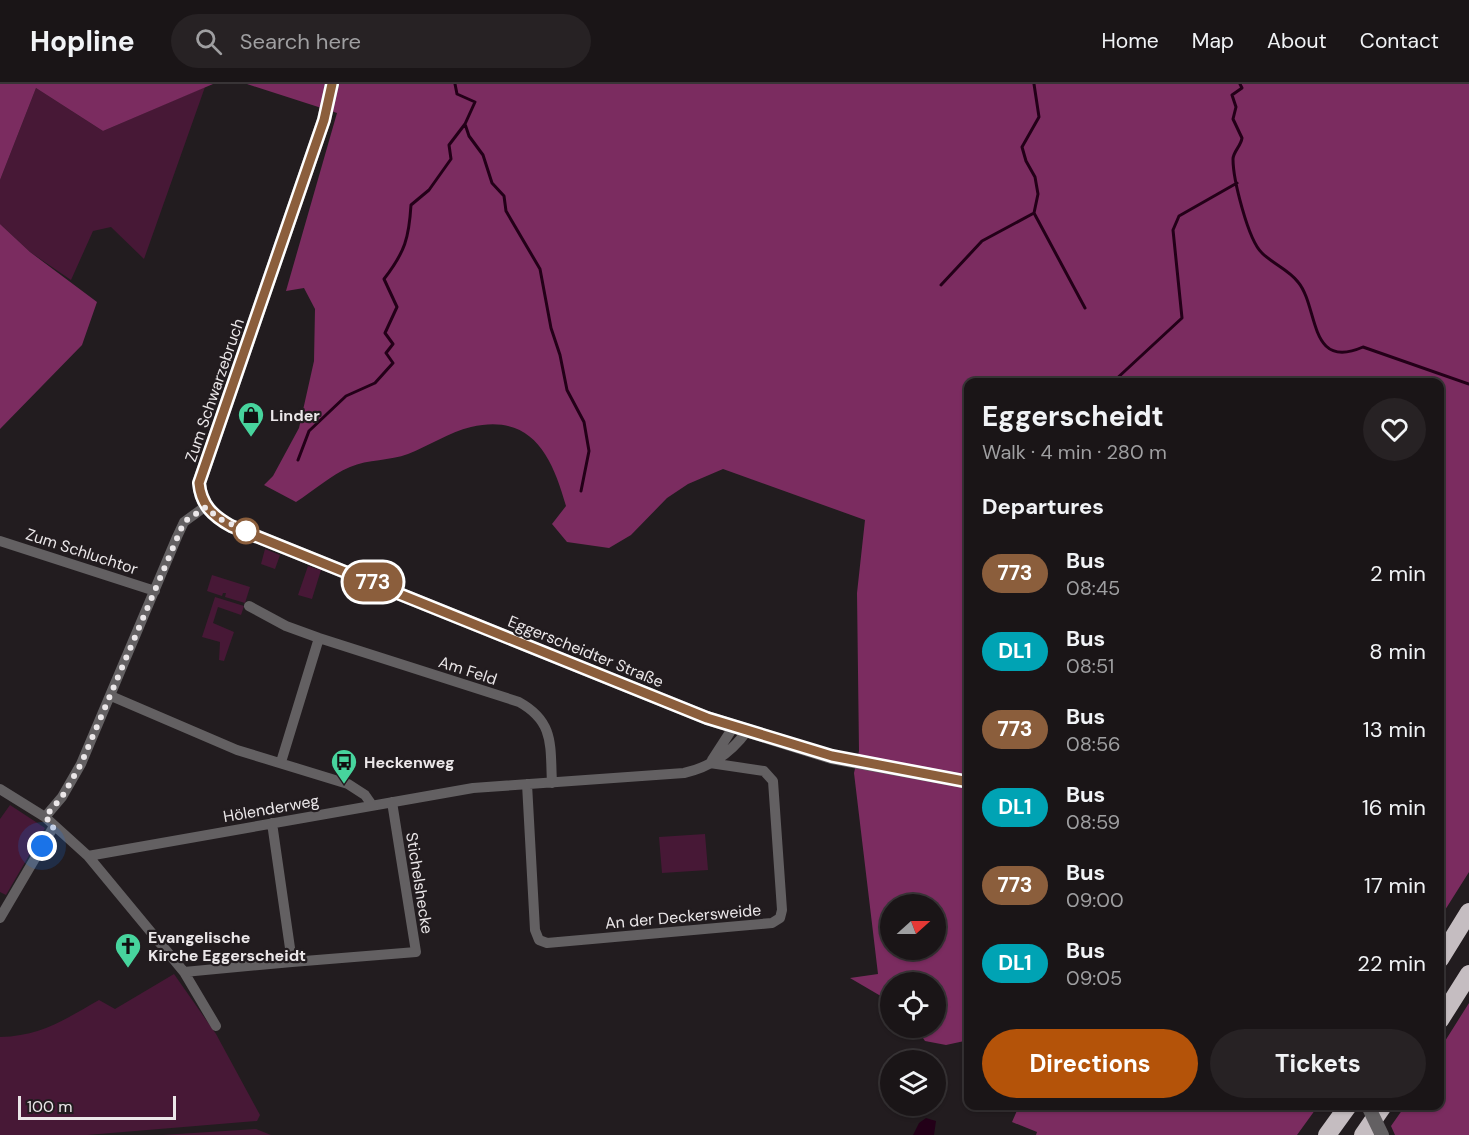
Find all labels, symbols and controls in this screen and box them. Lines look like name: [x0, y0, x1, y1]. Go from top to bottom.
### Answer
search box: [171, 14, 591, 68]
text: Hopline: [30, 23, 135, 60]
icon: search: [192, 25, 225, 58]
text: Search here: [240, 27, 361, 56]
text: Home: [1101, 27, 1159, 55]
text: Map: [1192, 27, 1234, 55]
text: About: [1267, 27, 1327, 55]
text: Contact: [1360, 27, 1439, 55]
street label: Zum Schwarzebruch: [180, 316, 249, 465]
text: Eggerscheidt: [982, 398, 1164, 435]
button: heart: [1363, 398, 1426, 461]
shop icon: Linder: [236, 400, 266, 438]
place label: Linder: [270, 405, 320, 426]
text: Walk · 4 min · 280 m: [982, 439, 1167, 465]
text: Departures: [982, 492, 1104, 521]
unlabelled marker: [233, 518, 259, 544]
street label: Zum Schluchtor: [23, 523, 141, 579]
text: Bus: [1066, 546, 1105, 575]
text: 773: [998, 559, 1033, 587]
text: 2 min: [1370, 559, 1426, 588]
line badge: 773: [338, 562, 407, 602]
text: 773: [356, 568, 391, 596]
text: 08:45: [1066, 575, 1120, 601]
street label: Eggerscheidter Straße: [505, 611, 667, 692]
text: Bus: [1066, 624, 1105, 653]
text: DL1: [998, 637, 1032, 665]
text: 8 min: [1369, 637, 1426, 666]
street label: Am Feld: [436, 651, 500, 690]
text: 08:51: [1066, 653, 1114, 679]
text: Bus: [1066, 702, 1105, 731]
text: 773: [998, 715, 1033, 743]
text: 13 min: [1363, 715, 1426, 744]
text: 08:56: [1066, 731, 1121, 757]
bus stop icon: Heckenweg: [329, 747, 359, 785]
place label: Heckenweg: [364, 752, 455, 773]
text: Bus: [1066, 780, 1105, 809]
street label: Hölenderweg: [221, 790, 321, 827]
text: DL1: [998, 793, 1032, 821]
text: 16 min: [1362, 793, 1426, 822]
text: 08:59: [1066, 809, 1120, 835]
your location: [27, 831, 57, 861]
street label: Stichelshecke: [401, 831, 438, 935]
text: Bus: [1066, 858, 1105, 887]
text: 773: [998, 871, 1033, 899]
text: 17 min: [1364, 871, 1426, 900]
text: 09:00: [1066, 887, 1124, 913]
north arrow: [880, 894, 946, 960]
map controls: [880, 894, 946, 1116]
street label: An der Deckersweide: [604, 899, 762, 934]
place label: Evangelische Kirche Eggerscheidt: [148, 927, 306, 966]
church icon: Evangelische Kirche Eggerscheidt: [113, 931, 143, 969]
text: Bus: [1066, 936, 1105, 965]
text: DL1: [998, 949, 1032, 977]
text: 22 min: [1357, 949, 1426, 978]
text: 09:05: [1066, 965, 1122, 991]
button: locate: [880, 972, 946, 1038]
button: Directions: [982, 1029, 1198, 1098]
button: Tickets: [1210, 1029, 1426, 1098]
button: layers: [880, 1050, 946, 1116]
scale bar: [18, 1093, 176, 1120]
text: 100 m: [27, 1096, 72, 1117]

